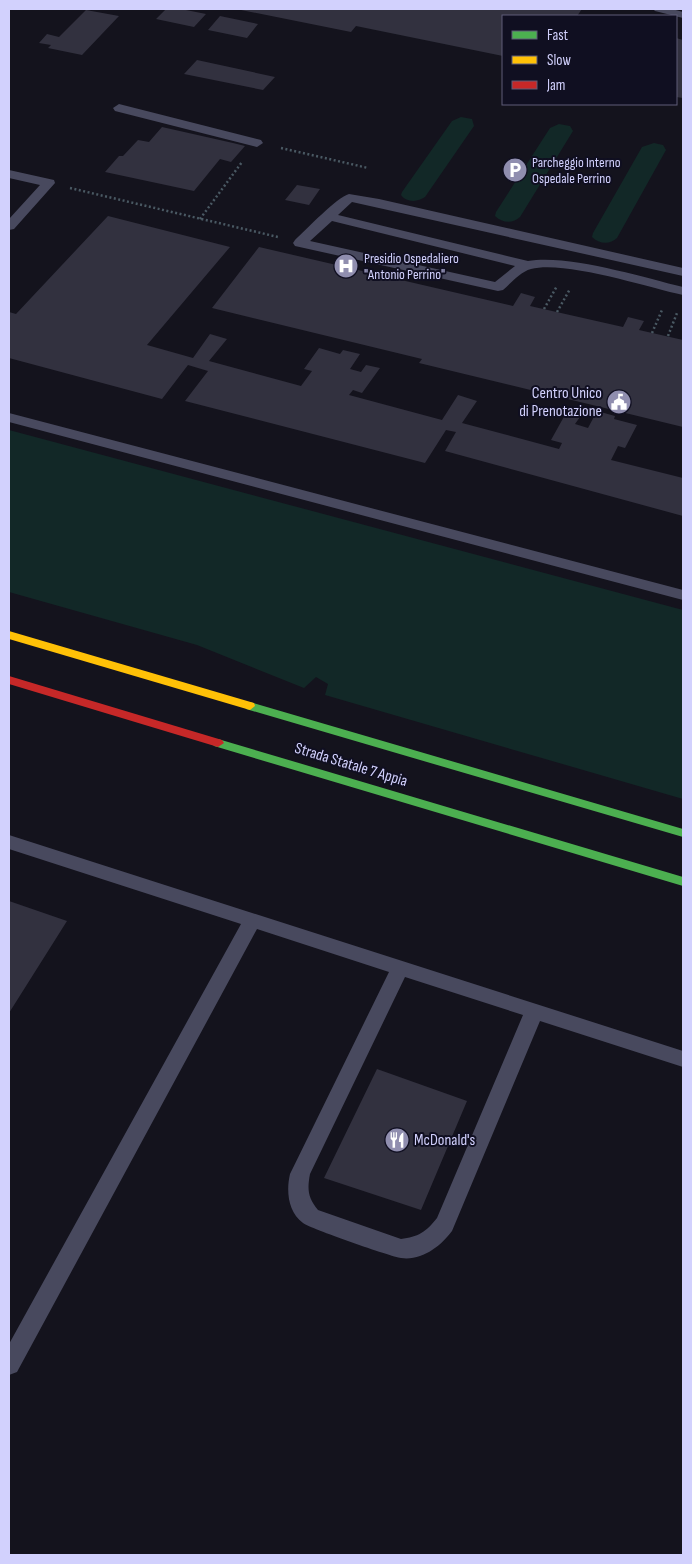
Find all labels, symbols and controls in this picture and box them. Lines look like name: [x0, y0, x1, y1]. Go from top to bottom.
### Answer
legend: [502, 15, 677, 105]
text: Fast: [547, 26, 569, 45]
text: Slow: [547, 51, 571, 70]
text: Jam: [546, 76, 565, 95]
place label: Parcheggio Interno Ospedale Perrino: [532, 154, 621, 187]
parking icon: Parcheggio Interno Ospedale Perrino: [502, 157, 528, 183]
place label: Presidio Ospedaliero "Antonio Perrino": [364, 250, 459, 283]
hospital icon: Presidio Ospedaliero "Antonio Perrino": [333, 253, 359, 279]
place label: Centro Unico di Prenotazione: [519, 384, 602, 421]
public building icon: Centro Unico di Prenotazione: [606, 389, 632, 415]
street label: Strada Statale 7 Appia: [292, 739, 410, 791]
restaurant icon: McDonald's: [384, 1127, 410, 1153]
place label: McDonald's: [414, 1131, 476, 1150]

